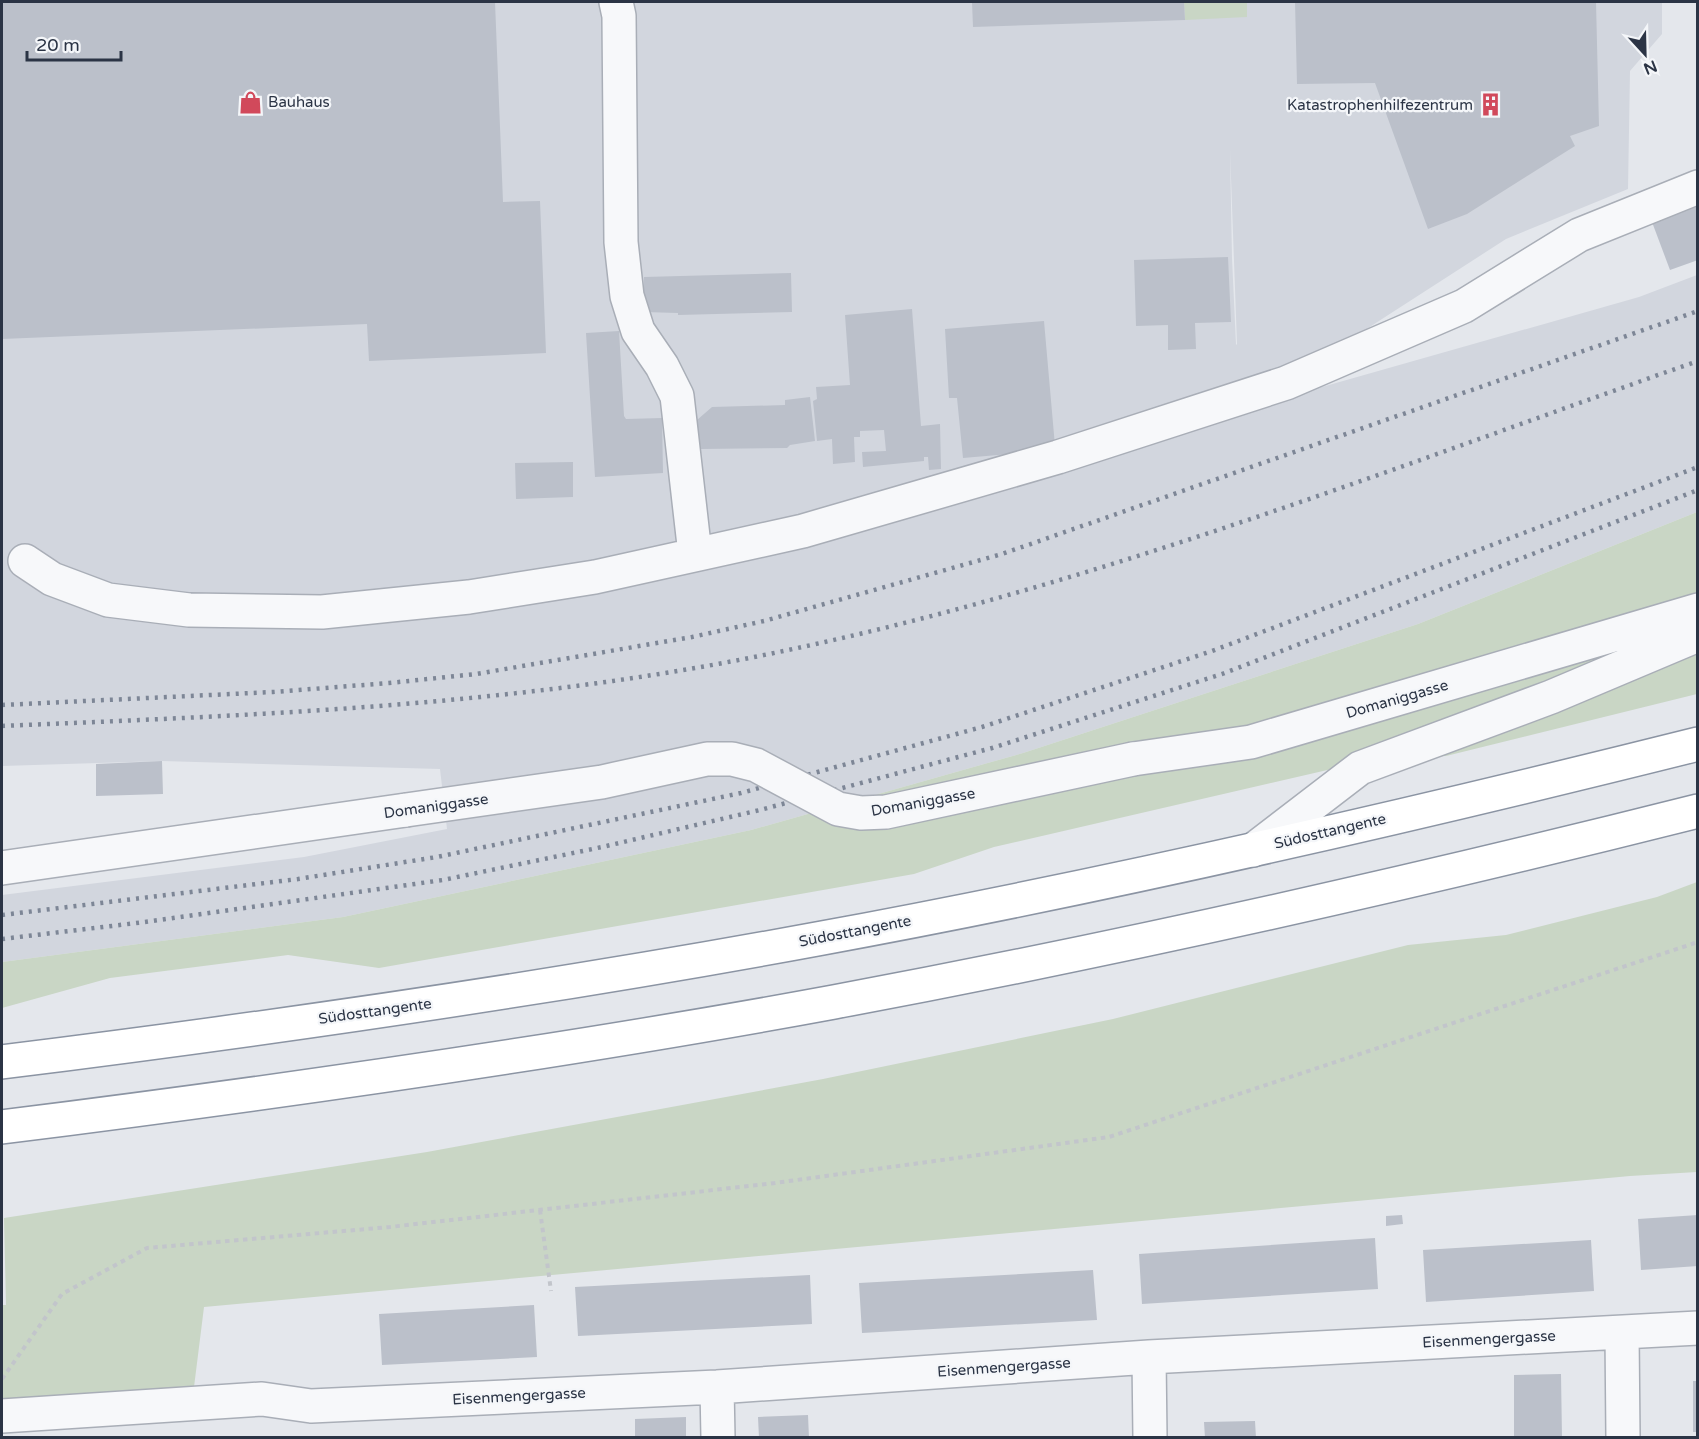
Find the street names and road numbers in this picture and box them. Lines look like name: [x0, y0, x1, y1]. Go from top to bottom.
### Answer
street label: Domaniggasse: [1344, 676, 1450, 722]
street label: Domaniggasse: [870, 784, 976, 820]
street label: Domaniggasse: [383, 790, 489, 822]
street label: Südosttangente: [1272, 809, 1388, 853]
street label: Südosttangente: [797, 911, 913, 951]
street label: Südosttangente: [317, 994, 433, 1028]
street label: Eisenmengergasse: [1422, 1327, 1556, 1351]
street label: Eisenmengergasse: [937, 1353, 1071, 1381]
street label: Eisenmengergasse: [452, 1384, 586, 1408]

